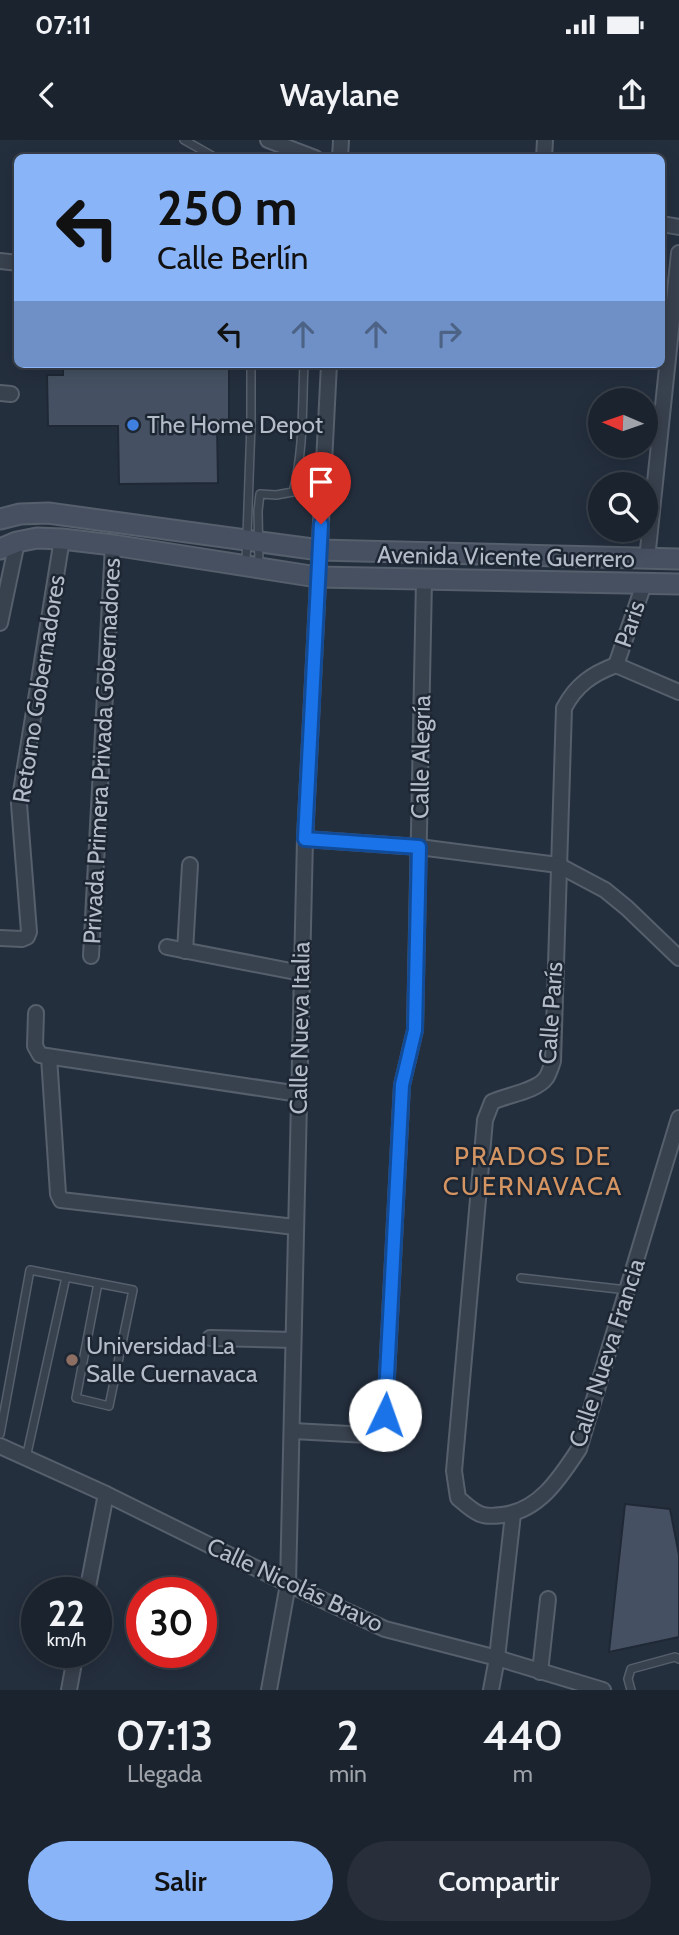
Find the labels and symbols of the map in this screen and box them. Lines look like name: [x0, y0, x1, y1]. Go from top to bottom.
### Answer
north arrow: [588, 388, 658, 458]
place label: The Home Depot: [147, 410, 323, 439]
marker: The Home Depot: [125, 417, 141, 433]
pin: [291, 452, 351, 524]
street label: Avenida Vicente Guerrero: [377, 540, 635, 573]
street label: Privada Primera Privada Gobernadores: [77, 557, 126, 945]
street label: Retorno Gobernadores: [6, 573, 71, 805]
street label: Paris: [608, 597, 651, 651]
street label: Calle Alegría: [405, 694, 436, 819]
street label: Calle Nueva Italia: [283, 941, 316, 1115]
street label: Calle París: [532, 961, 569, 1065]
district label: PRADOS DE CUERNAVACA: [443, 1140, 623, 1202]
street label: Calle Nueva Francia: [562, 1254, 651, 1451]
place label: Universidad La Salle Cuernavaca: [86, 1331, 258, 1388]
marker: Universidad La Salle Cuernavaca: [64, 1352, 80, 1368]
position arrow: [348, 1378, 422, 1452]
street label: Calle Nicolás Bravo: [203, 1531, 388, 1638]
speed limit sign: 30: [126, 1577, 217, 1668]

